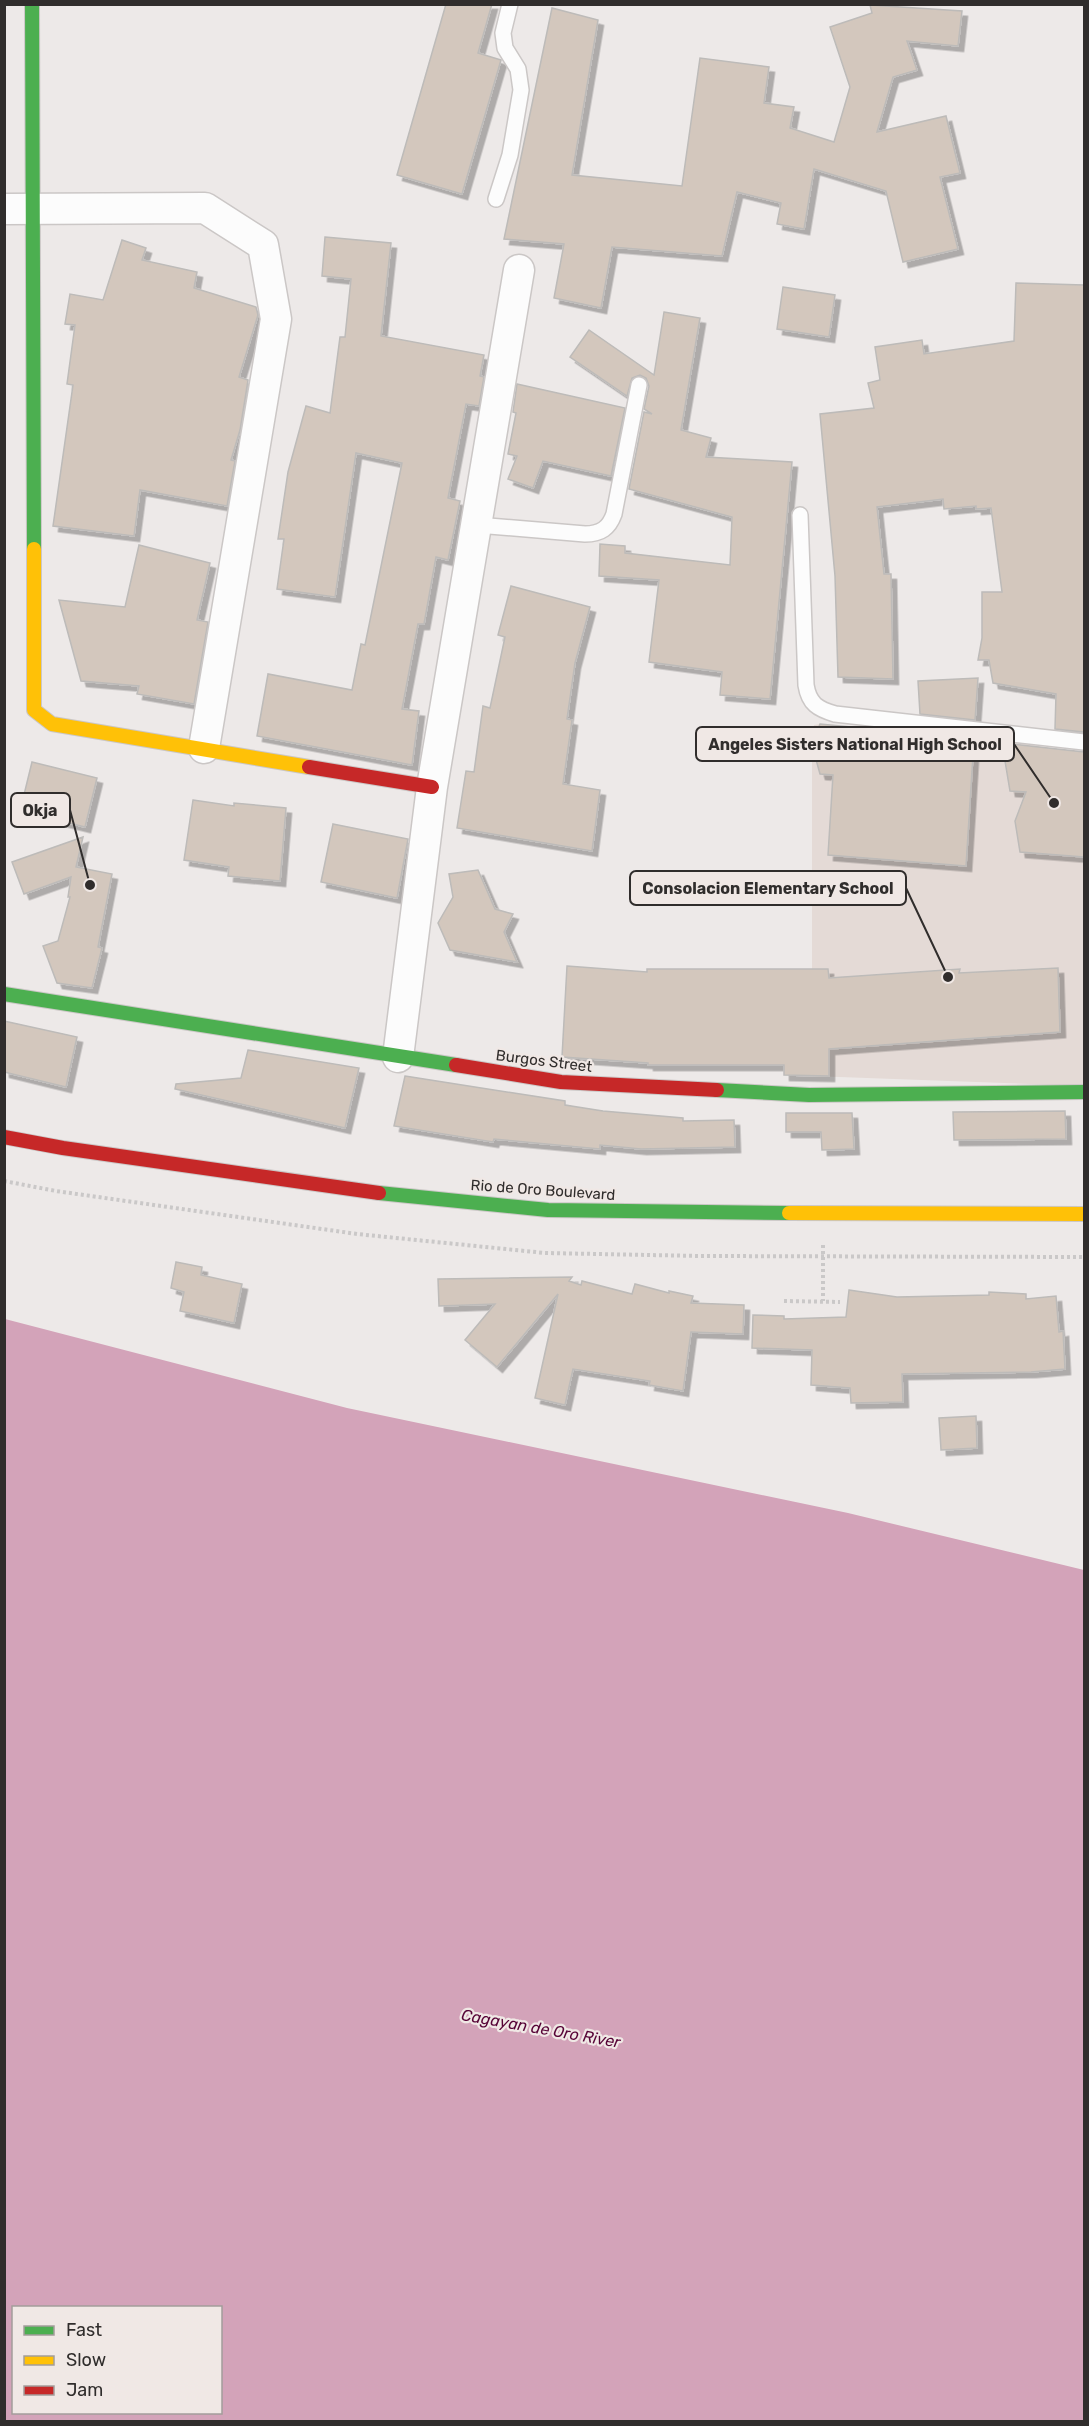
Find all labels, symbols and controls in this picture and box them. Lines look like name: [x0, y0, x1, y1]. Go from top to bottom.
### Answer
callout: Angeles Sisters National High School: [696, 727, 1014, 761]
text: Angeles Sisters National High School: [708, 735, 1002, 754]
callout: Okja: [11, 793, 70, 827]
text: Okja: [22, 801, 58, 820]
callout: Consolacion Elementary School: [630, 871, 906, 905]
text: Consolacion Elementary School: [642, 879, 894, 898]
street label: Burgos Street: [495, 1046, 593, 1076]
street label: Rio de Oro Boulevard: [470, 1176, 616, 1204]
water label: Cagayan de Oro River: [460, 2005, 623, 2052]
legend: [12, 2306, 222, 2414]
text: Fast: [66, 2319, 102, 2341]
text: Slow: [66, 2349, 106, 2371]
text: Jam: [66, 2379, 103, 2401]

